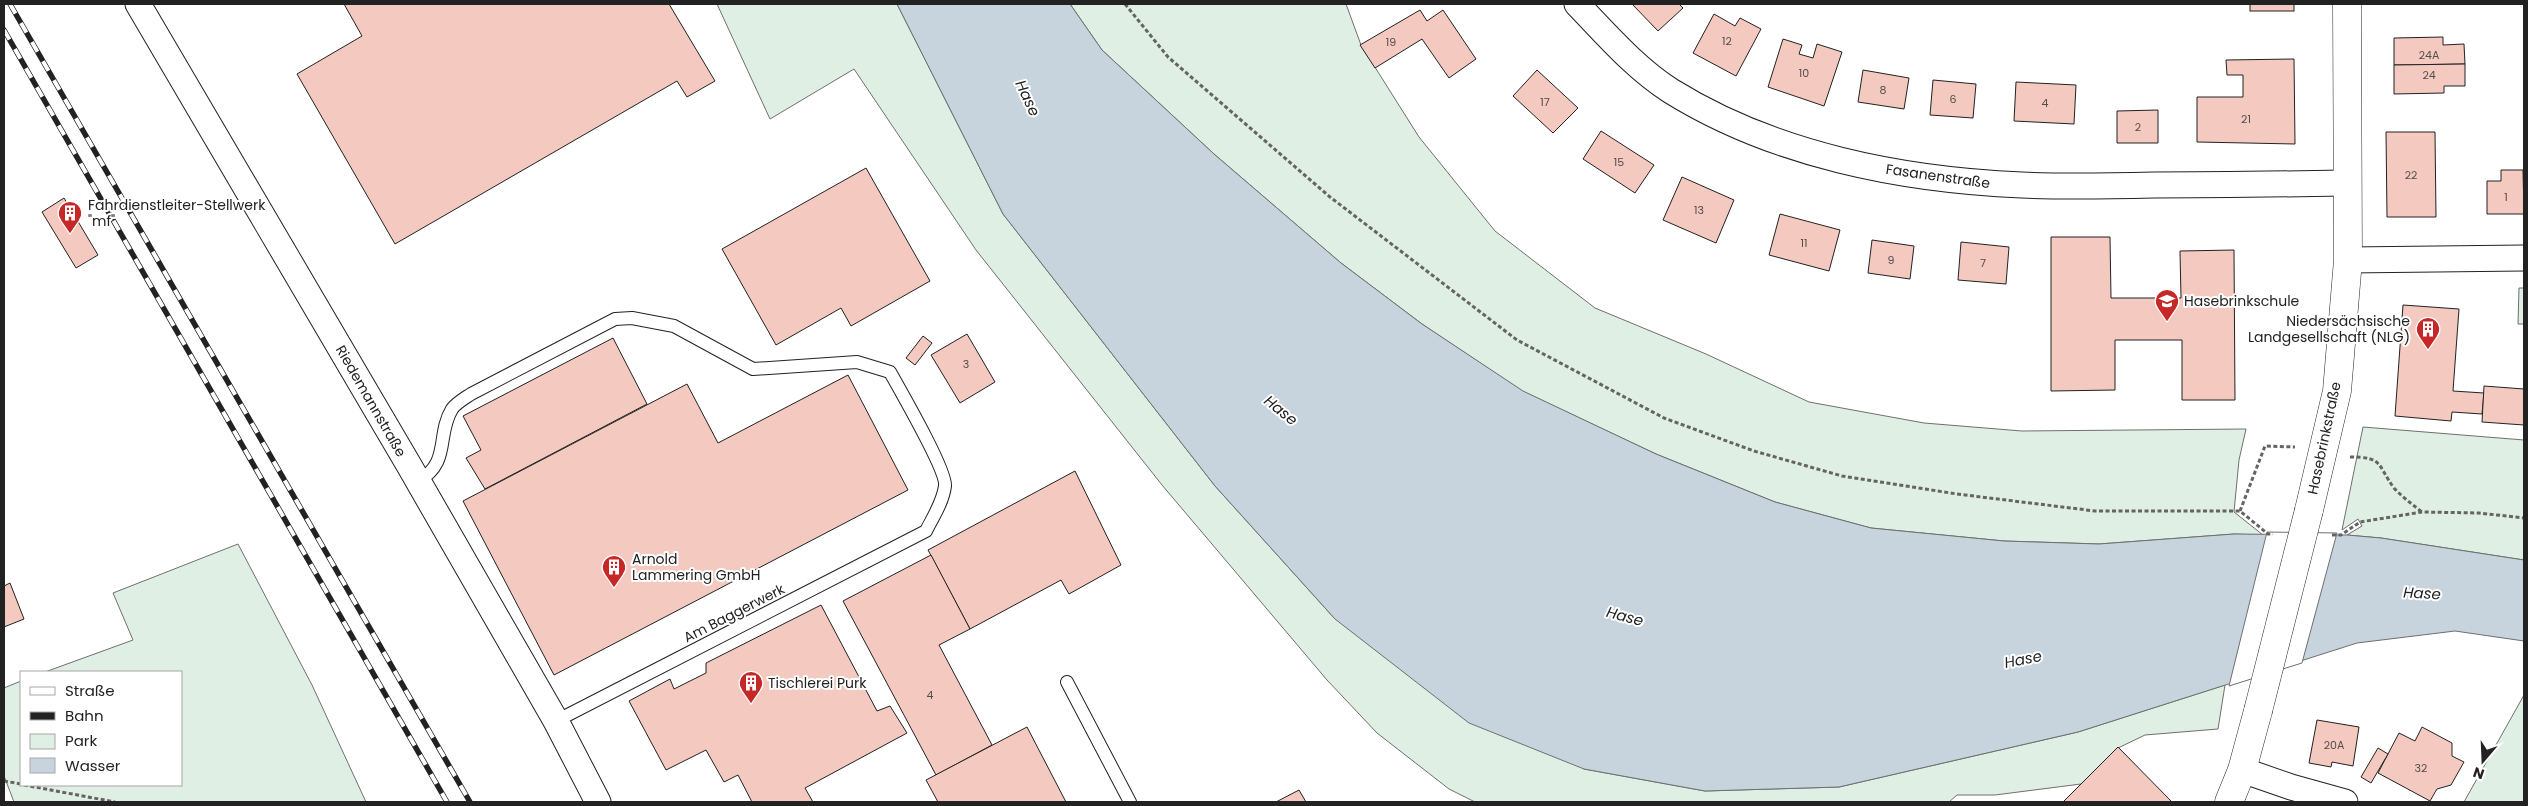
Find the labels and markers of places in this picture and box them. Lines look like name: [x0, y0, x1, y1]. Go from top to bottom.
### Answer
place label: Fahrdienstleiter-Stellwerk "mf": [88, 195, 266, 231]
building icon: Fahrdienstleiter-Stellwerk "mf": [57, 200, 83, 234]
school or university icon: Hasebrinkschule: [2154, 288, 2180, 322]
place label: Hasebrinkschule: [2184, 291, 2300, 311]
place label: Niedersächsische Landgesellschaft (NLG): [2248, 311, 2410, 347]
building icon: Niedersächsische Landgesellschaft (NLG): [2415, 316, 2441, 350]
place label: Arnold Lammering GmbH: [632, 549, 760, 585]
building icon: Arnold Lammering GmbH: [601, 554, 627, 588]
building icon: Tischlerei Purk: [738, 670, 764, 704]
place label: Tischlerei Purk: [768, 673, 867, 693]

